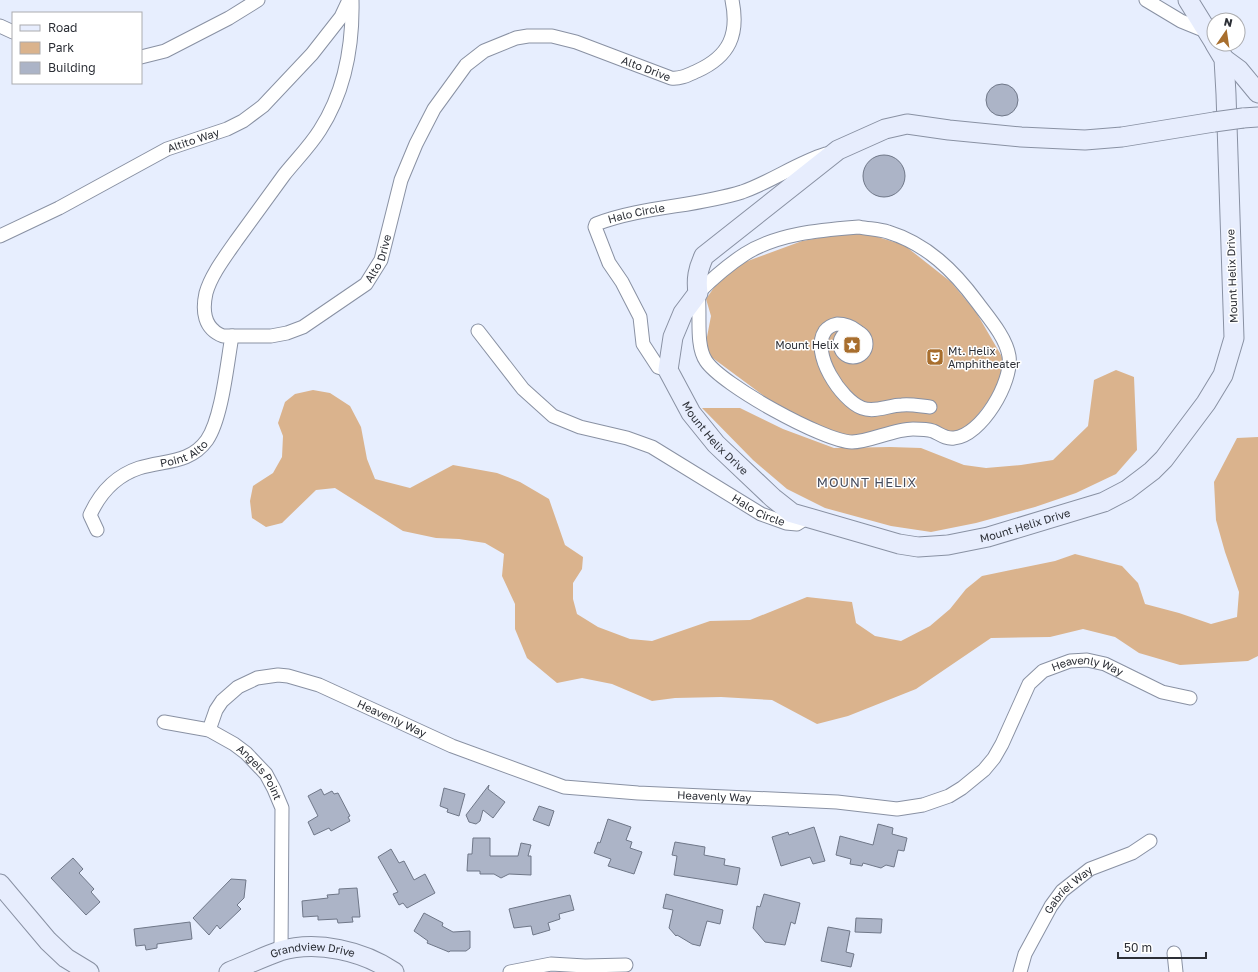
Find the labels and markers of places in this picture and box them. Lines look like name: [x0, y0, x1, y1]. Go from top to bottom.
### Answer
place icon: Mount Helix: [842, 335, 862, 355]
place label: Mount Helix: [775, 338, 839, 351]
place label: Mt. Helix Amphitheater: [948, 344, 1021, 370]
theatre icon: Mt. Helix Amphitheater: [925, 347, 945, 367]

